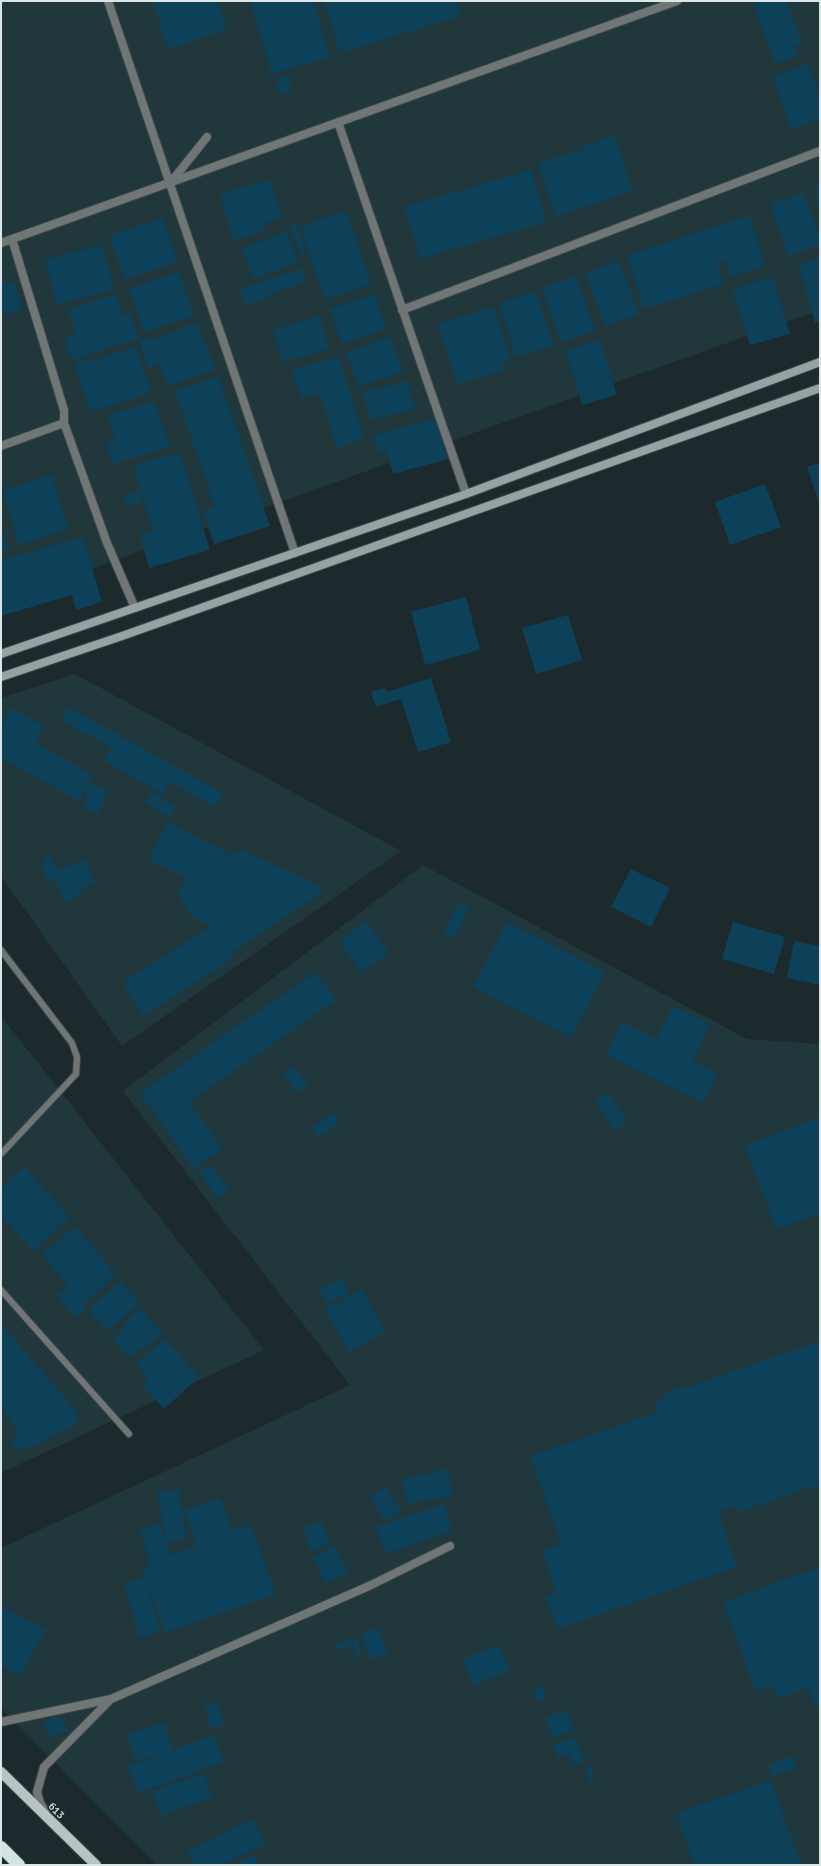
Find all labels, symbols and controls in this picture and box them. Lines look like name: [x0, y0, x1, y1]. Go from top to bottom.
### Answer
street label: 613: [45, 1800, 67, 1822]

